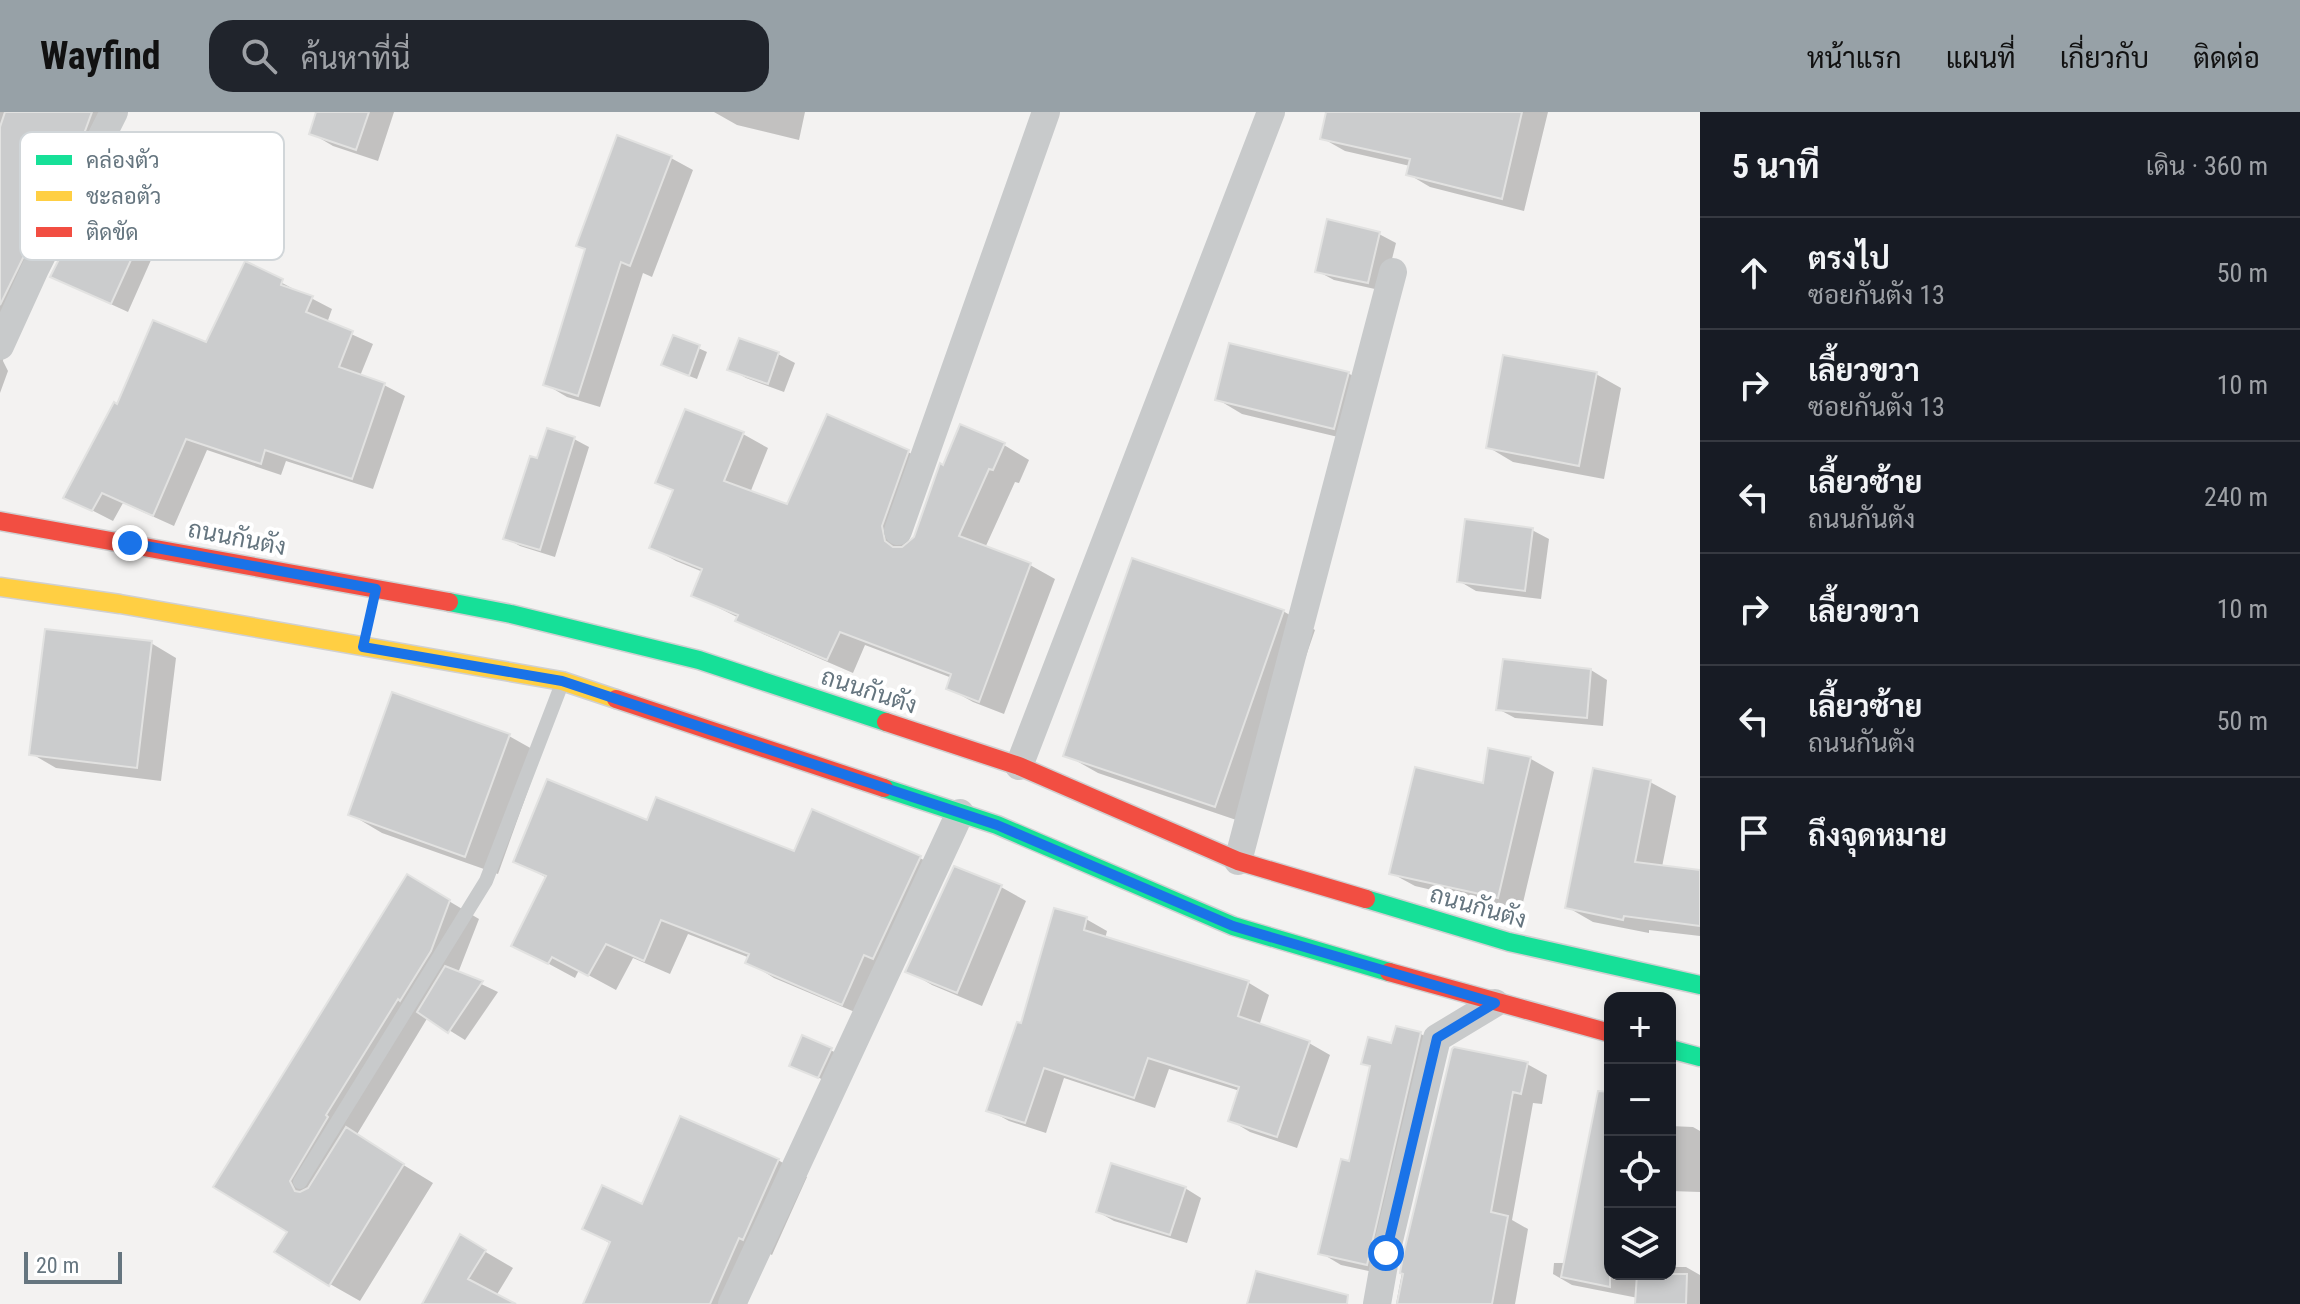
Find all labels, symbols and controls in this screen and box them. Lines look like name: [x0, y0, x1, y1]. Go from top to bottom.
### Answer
search box: [209, 20, 769, 92]
text: Wayfind: [40, 34, 161, 78]
icon: search: [237, 34, 281, 78]
text: ค้นหาที่นี่: [301, 41, 410, 76]
text: หน้าแรก: [1807, 42, 1902, 75]
text: แผนที่: [1946, 42, 2016, 75]
text: เกี่ยวกับ: [2060, 42, 2149, 75]
text: ติดต่อ: [2193, 42, 2260, 75]
legend: [20, 132, 284, 260]
text: 5 นาที: [1732, 146, 1820, 186]
text: คล่องตัว: [86, 147, 160, 173]
text: เดิน · 360 m: [2146, 151, 2268, 181]
text: ชะลอตัว: [86, 183, 161, 209]
text: ติดขัด: [86, 219, 138, 245]
text: ตรงไป: [1808, 241, 1890, 276]
icon: ahead: [1732, 251, 1776, 295]
text: 50 m: [2217, 258, 2268, 288]
text: ซอยกันตัง 13: [1808, 280, 1945, 310]
text: เลี้ยวขวา: [1808, 353, 1920, 388]
icon: right: [1732, 363, 1776, 407]
text: 10 m: [2217, 370, 2268, 400]
text: ซอยกันตัง 13: [1808, 392, 1945, 422]
text: เลี้ยวซ้าย: [1808, 465, 1922, 500]
icon: left: [1732, 475, 1776, 519]
text: 240 m: [2204, 482, 2268, 512]
text: ถนนกันตัง: [1808, 504, 1915, 534]
street label: ถนนกันตัง: [186, 515, 288, 561]
route end: [112, 525, 148, 561]
icon: right: [1732, 587, 1776, 631]
text: เลี้ยวขวา: [1808, 594, 1920, 629]
text: 10 m: [2217, 594, 2268, 624]
street label: ถนนกันตัง: [818, 662, 920, 720]
text: เลี้ยวซ้าย: [1808, 689, 1922, 724]
icon: left: [1732, 699, 1776, 743]
text: 50 m: [2217, 706, 2268, 736]
text: ถนนกันตัง: [1808, 728, 1915, 758]
icon: arrive: [1732, 811, 1776, 855]
text: ถึงจุดหมาย: [1808, 818, 1947, 853]
street label: ถนนกันตัง: [1427, 880, 1529, 934]
map controls: [1604, 992, 1676, 1280]
button: +: [1604, 992, 1676, 1064]
button: −: [1604, 1064, 1676, 1136]
button: locate: [1604, 1136, 1676, 1208]
button: layers: [1604, 1208, 1676, 1280]
route start: [1368, 1235, 1404, 1271]
scale bar: [24, 1248, 122, 1284]
text: 20 m: [36, 1253, 79, 1278]

